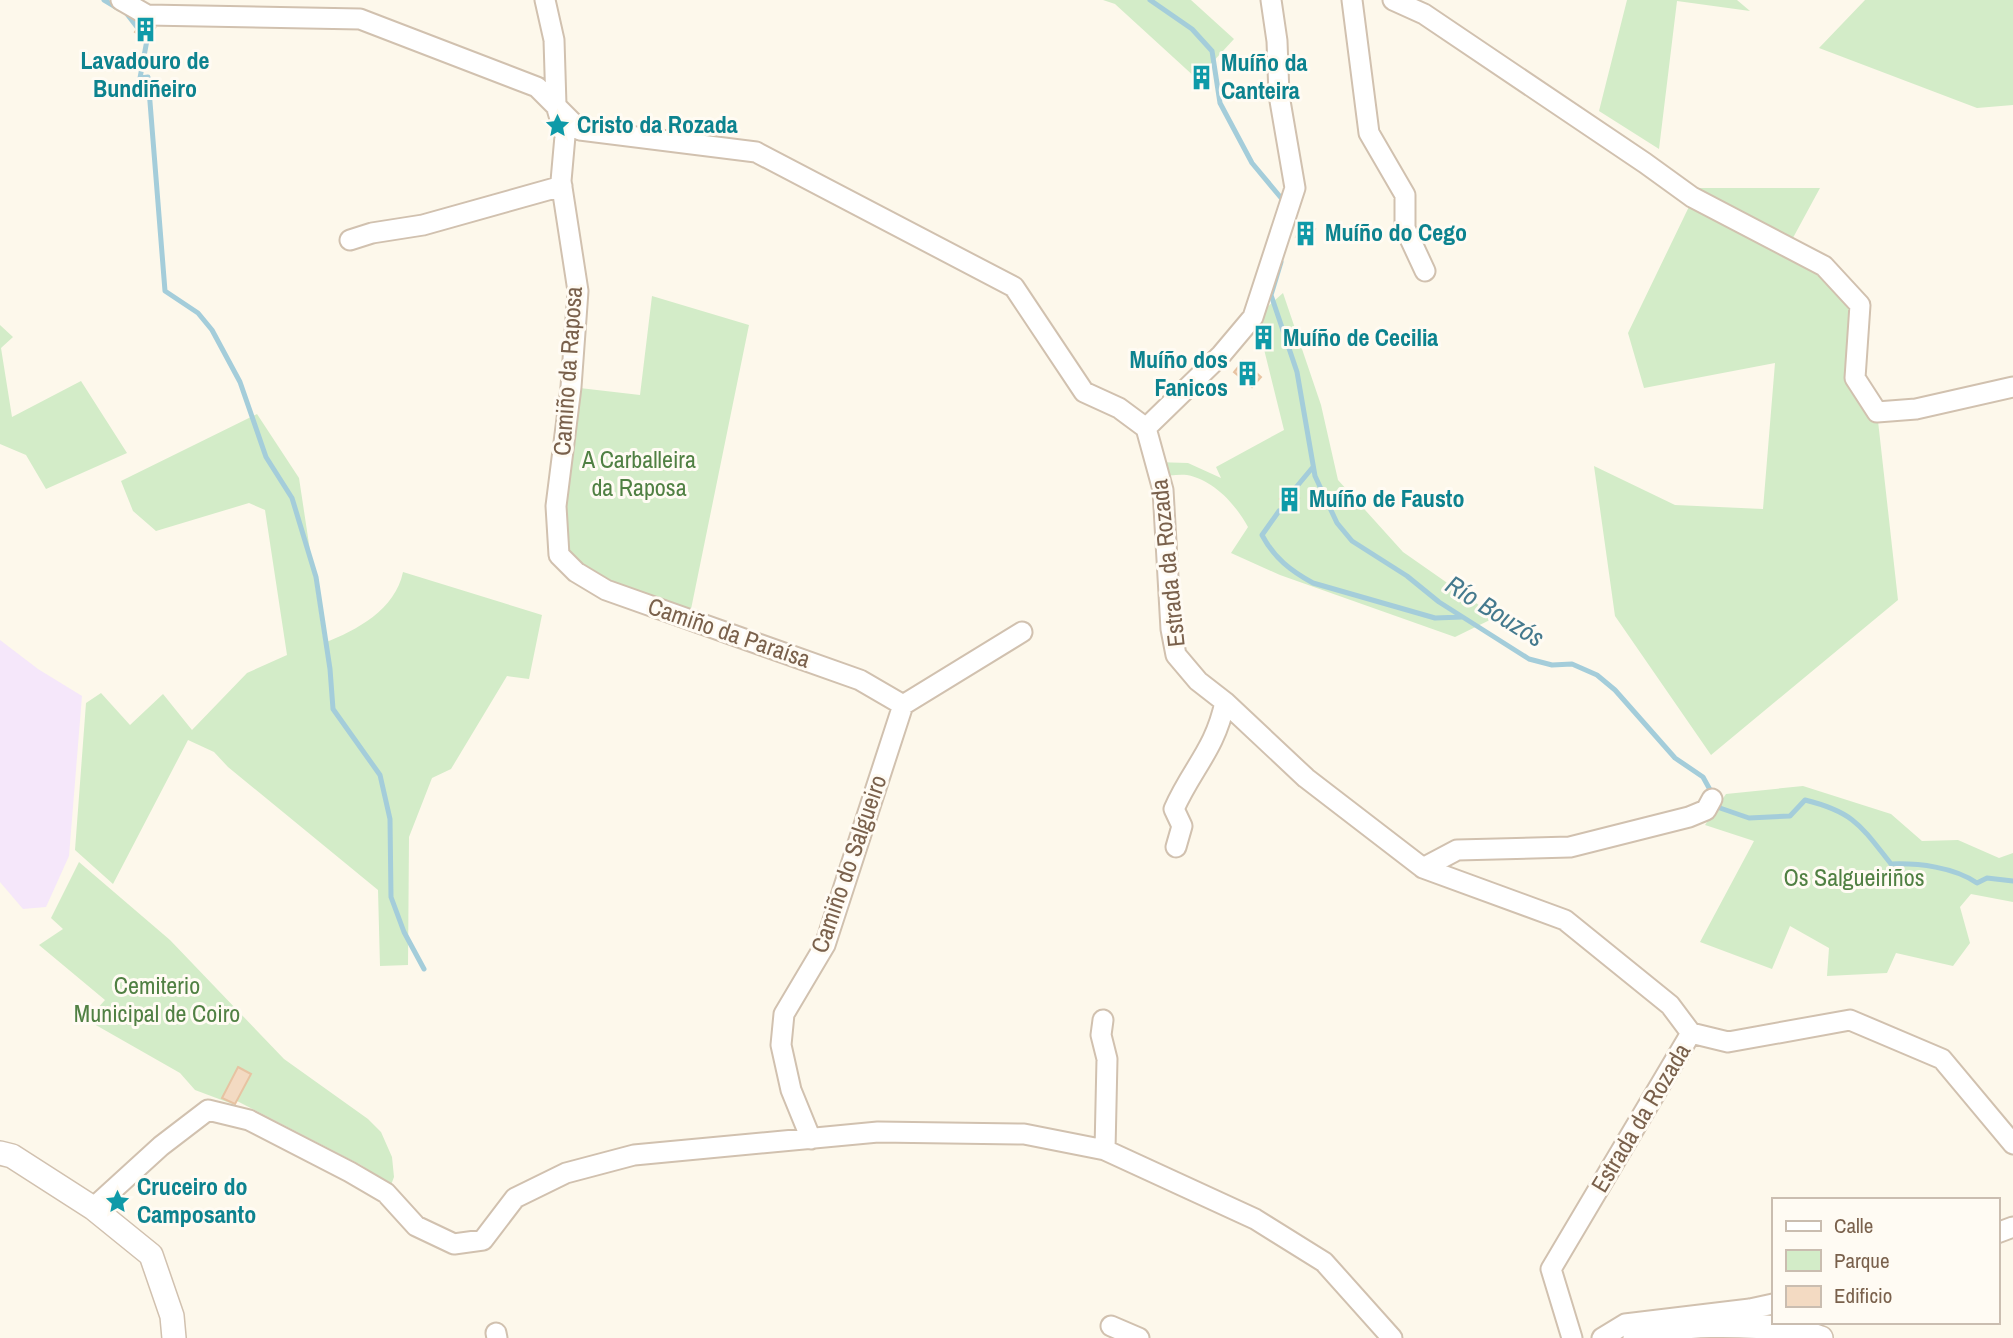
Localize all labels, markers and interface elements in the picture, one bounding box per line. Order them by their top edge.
building icon: Lavadouro de Bundiñeiro [131,16,159,44]
place label: Lavadouro de Bundiñeiro [80,44,210,104]
place label: Muíño da Canteira [1221,46,1307,106]
building icon: Muíño da Canteira [1187,63,1215,91]
place label: Cristo da Rozada [577,108,738,140]
place icon: Cristo da Rozada [543,111,571,139]
place label: Muíño do Cego [1325,216,1467,248]
building icon: Muíño do Cego [1291,219,1319,247]
street label: Camiño da Raposa [545,285,589,457]
place label: Muíño de Cecilia [1283,321,1438,353]
building icon: Muíño de Cecilia [1249,324,1277,352]
place label: Muíño dos Fanicos [1130,343,1228,403]
building icon: Muíño dos Fanicos [1234,360,1262,388]
park label: A Carballeira da Raposa [581,443,696,503]
street label: Estrada da Rozada [1142,478,1192,649]
place label: Muíño de Fausto [1309,482,1464,514]
building icon: Muíño de Fausto [1275,485,1303,513]
water label: Río Bouzós [1439,567,1551,655]
street label: Camiño da Paraísa [644,589,815,675]
street label: Camiño do Salgueiro [803,771,893,957]
park label: Os Salgueiriños [1783,861,1925,893]
park label: Cemiterio Municipal de Coiro [74,969,240,1029]
street label: Estrada da Rozada [1583,1037,1697,1198]
place label: Cruceiro do Camposanto [137,1170,256,1230]
place icon: Cruceiro do Camposanto [103,1187,131,1215]
legend [1772,1198,1999,1324]
text: Calle [1834,1211,1873,1240]
text: Parque [1834,1246,1890,1275]
text: Edificio [1834,1281,1892,1310]

